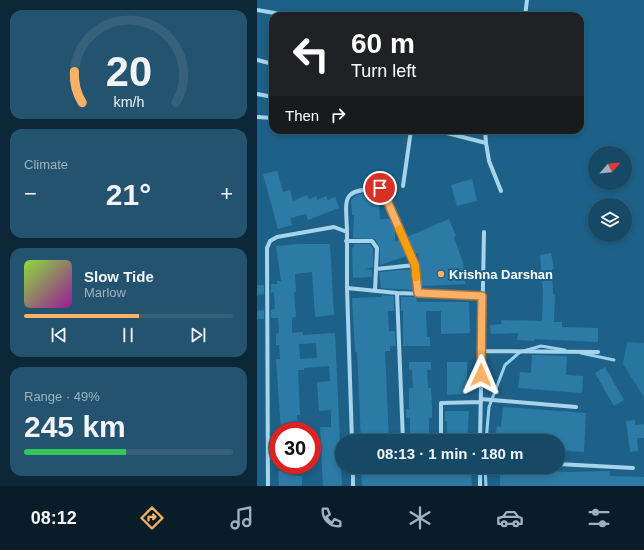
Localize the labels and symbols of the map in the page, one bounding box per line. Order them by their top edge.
north arrow [588,146,632,190]
pin [363,171,397,205]
place label: Krishna Darshan [449,267,553,282]
marker: Krishna Darshan [436,269,446,279]
position arrow [460,354,502,396]
speed limit sign: 30 [269,422,321,474]

